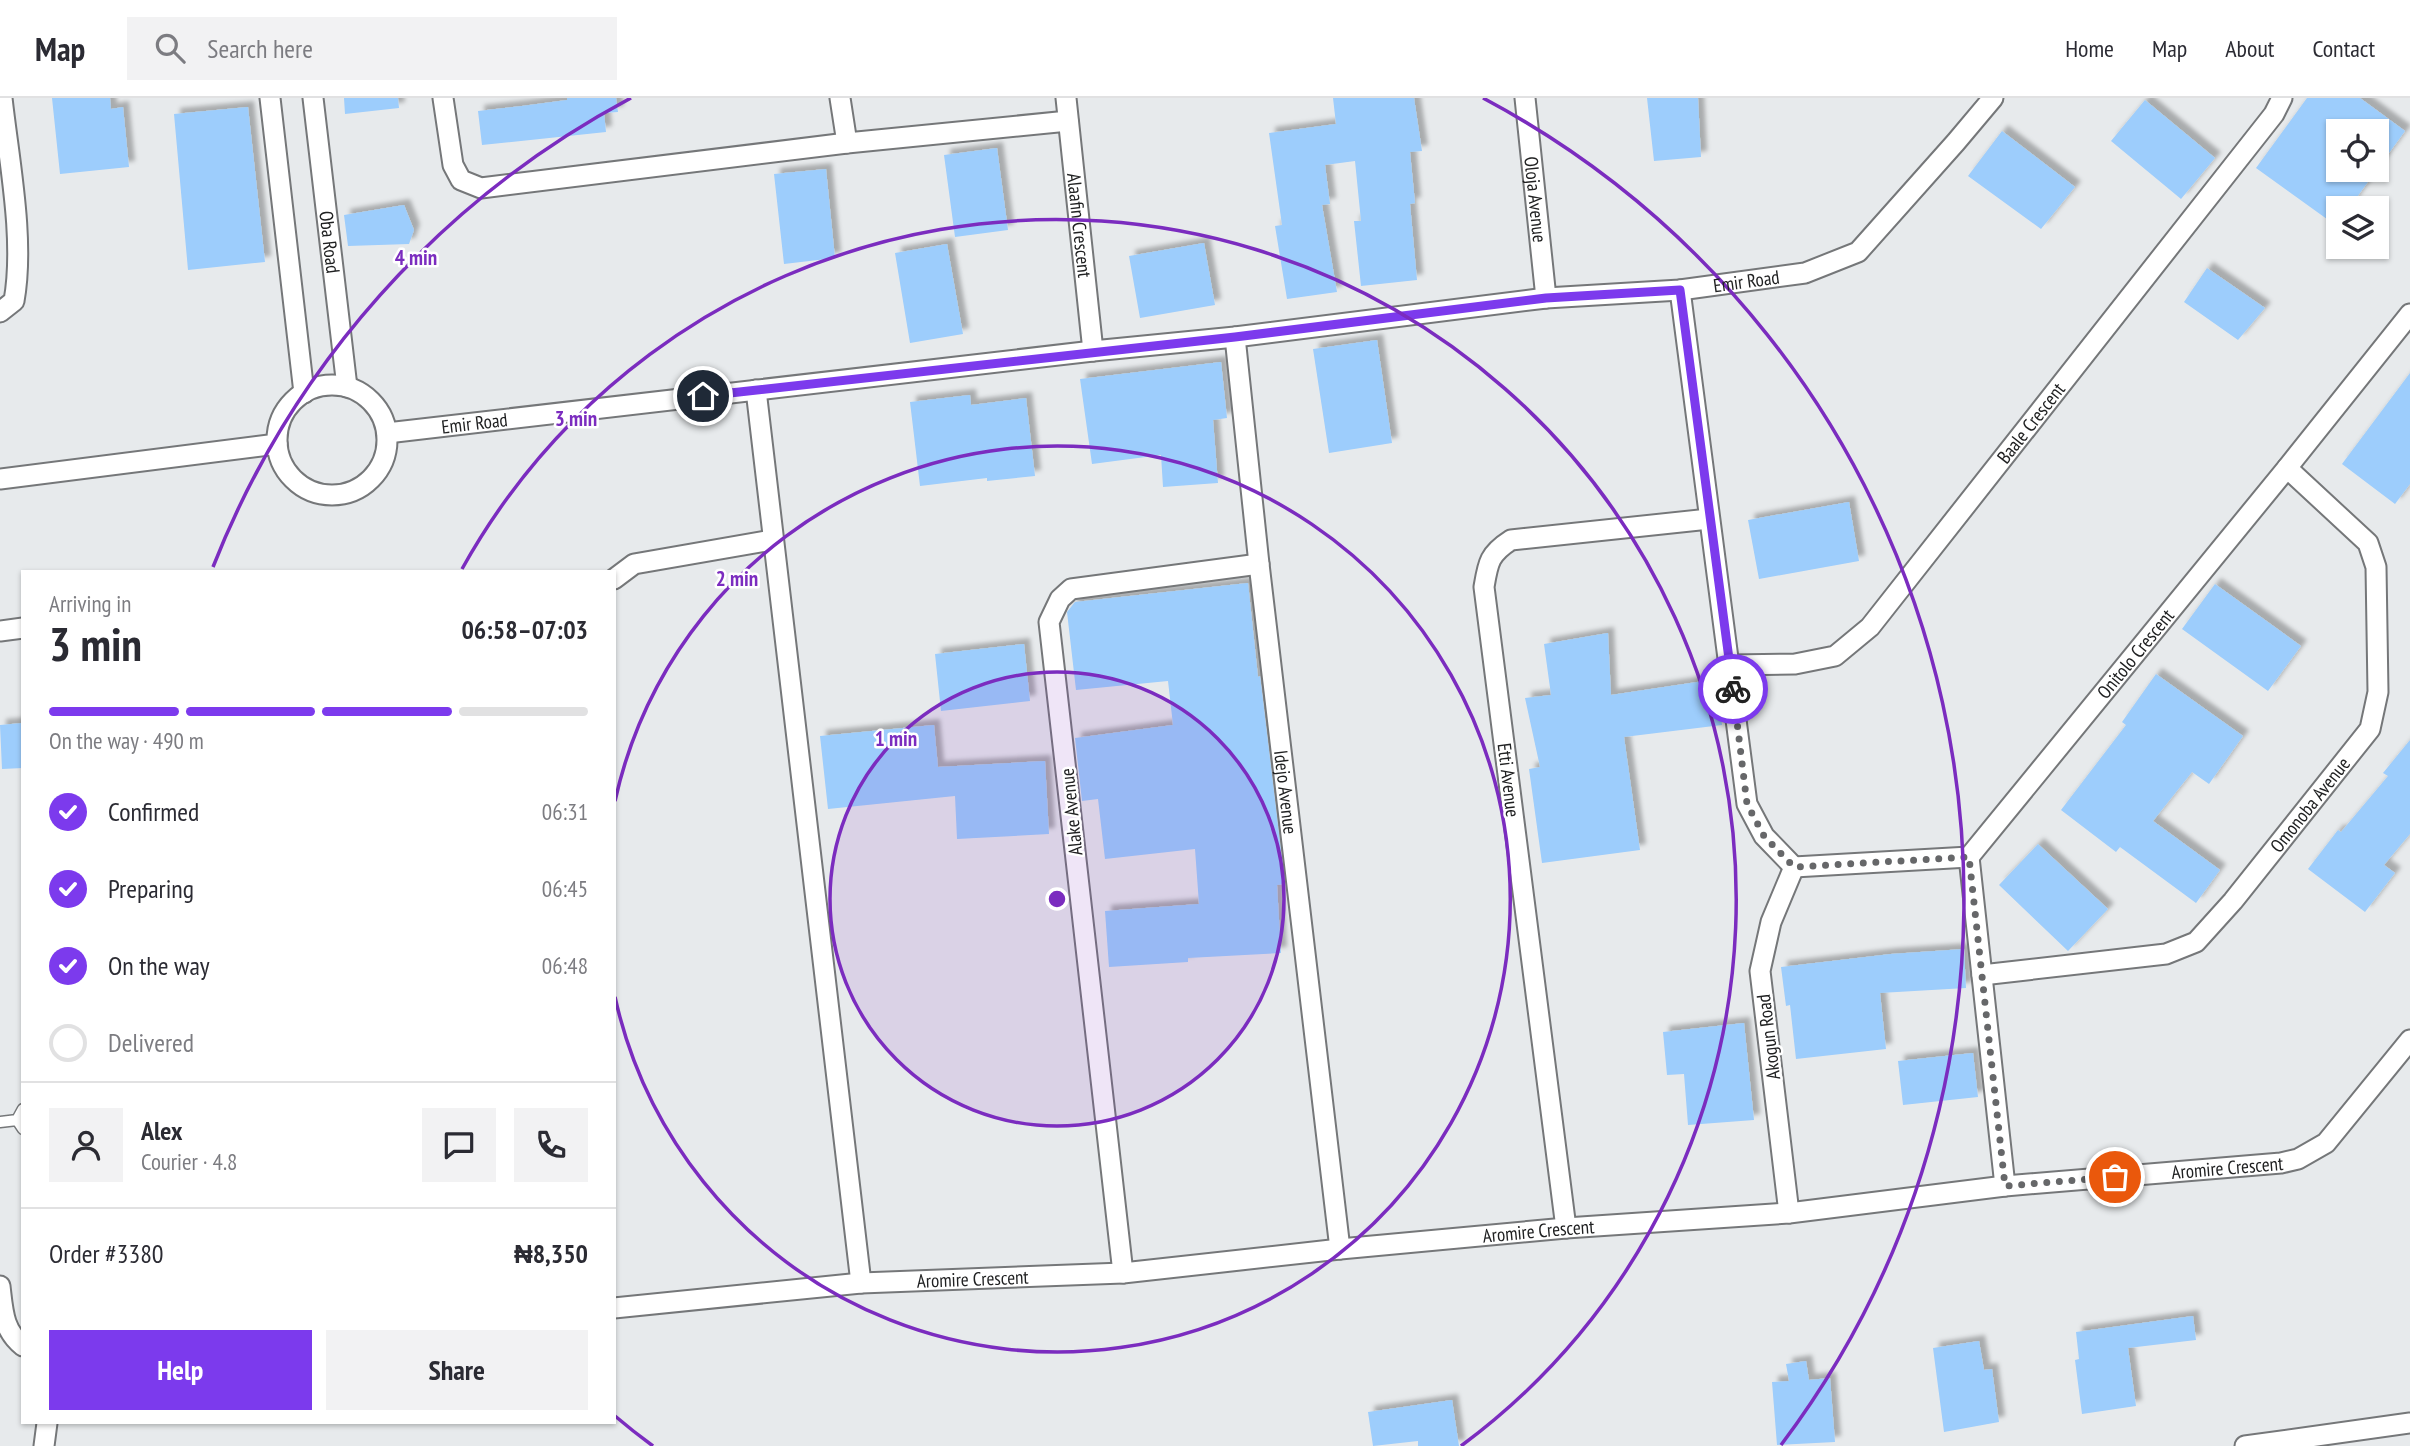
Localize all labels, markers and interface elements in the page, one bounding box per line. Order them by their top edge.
search box [127,17,617,80]
text: Map [35,27,85,70]
icon: search [151,29,189,67]
text: Search here [207,32,313,65]
text: Home [2065,33,2114,64]
text: Map [2152,33,2187,64]
text: About [2225,33,2274,64]
text: Contact [2312,33,2375,64]
map controls [2326,119,2389,259]
button: locate [2326,119,2389,182]
street label: Oloja Avenue [1519,155,1552,244]
street label: Alaafin Crescent [1062,172,1097,280]
button: layers [2326,196,2389,259]
street label: Oba Road [314,209,346,275]
text: 4 min [395,244,437,271]
street label: Emir Road [1712,265,1781,297]
pin [673,366,733,426]
icon: home [684,377,722,415]
street label: Baale Crescent [1991,377,2070,468]
text: 3 min [555,405,597,432]
street label: Emir Road [440,407,509,439]
text: 2 min [716,565,758,592]
text: Arriving in [49,589,131,618]
street label: Onitolo Crescent [2092,603,2179,703]
text: 06:58–07:03 [461,613,588,646]
text: 3 min [49,614,142,674]
courier [1698,654,1768,724]
icon: bike [1714,670,1752,708]
text: 1 min [875,725,917,752]
text: On the way · 490 m [49,726,204,755]
street label: Etti Avenue [1493,742,1525,818]
street label: Idejo Avenue [1269,749,1303,836]
street label: Omonoba Avenue [2265,752,2355,857]
street label: Alake Avenue [1054,767,1088,857]
icon: check [49,793,87,831]
text: Confirmed [108,795,199,828]
text: 06:31 [542,797,588,826]
icon: check [49,870,87,908]
text: Preparing [108,872,194,905]
text: 06:45 [542,874,588,903]
centre of rings [1045,887,1069,911]
icon: check [49,947,87,985]
text: On the way [108,949,210,982]
text: 06:48 [542,951,588,980]
street label: Akogun Road [1751,993,1785,1081]
text: Delivered [108,1026,194,1059]
button: person [49,1108,123,1182]
button: chat [422,1108,496,1182]
button: phone [514,1108,588,1182]
text: Alex [141,1114,182,1147]
text: Courier · 4.8 [141,1147,237,1176]
pin [2085,1147,2145,1207]
street label: Aromire Crescent [2171,1151,2285,1184]
icon: bag [2096,1158,2134,1196]
street label: Aromire Crescent [1482,1214,1596,1248]
text: Order #3380 [49,1237,164,1270]
text: ₦8,350 [514,1237,588,1270]
street label: Aromire Crescent [916,1265,1030,1293]
button: Help [49,1330,312,1410]
button: Share [326,1330,588,1410]

